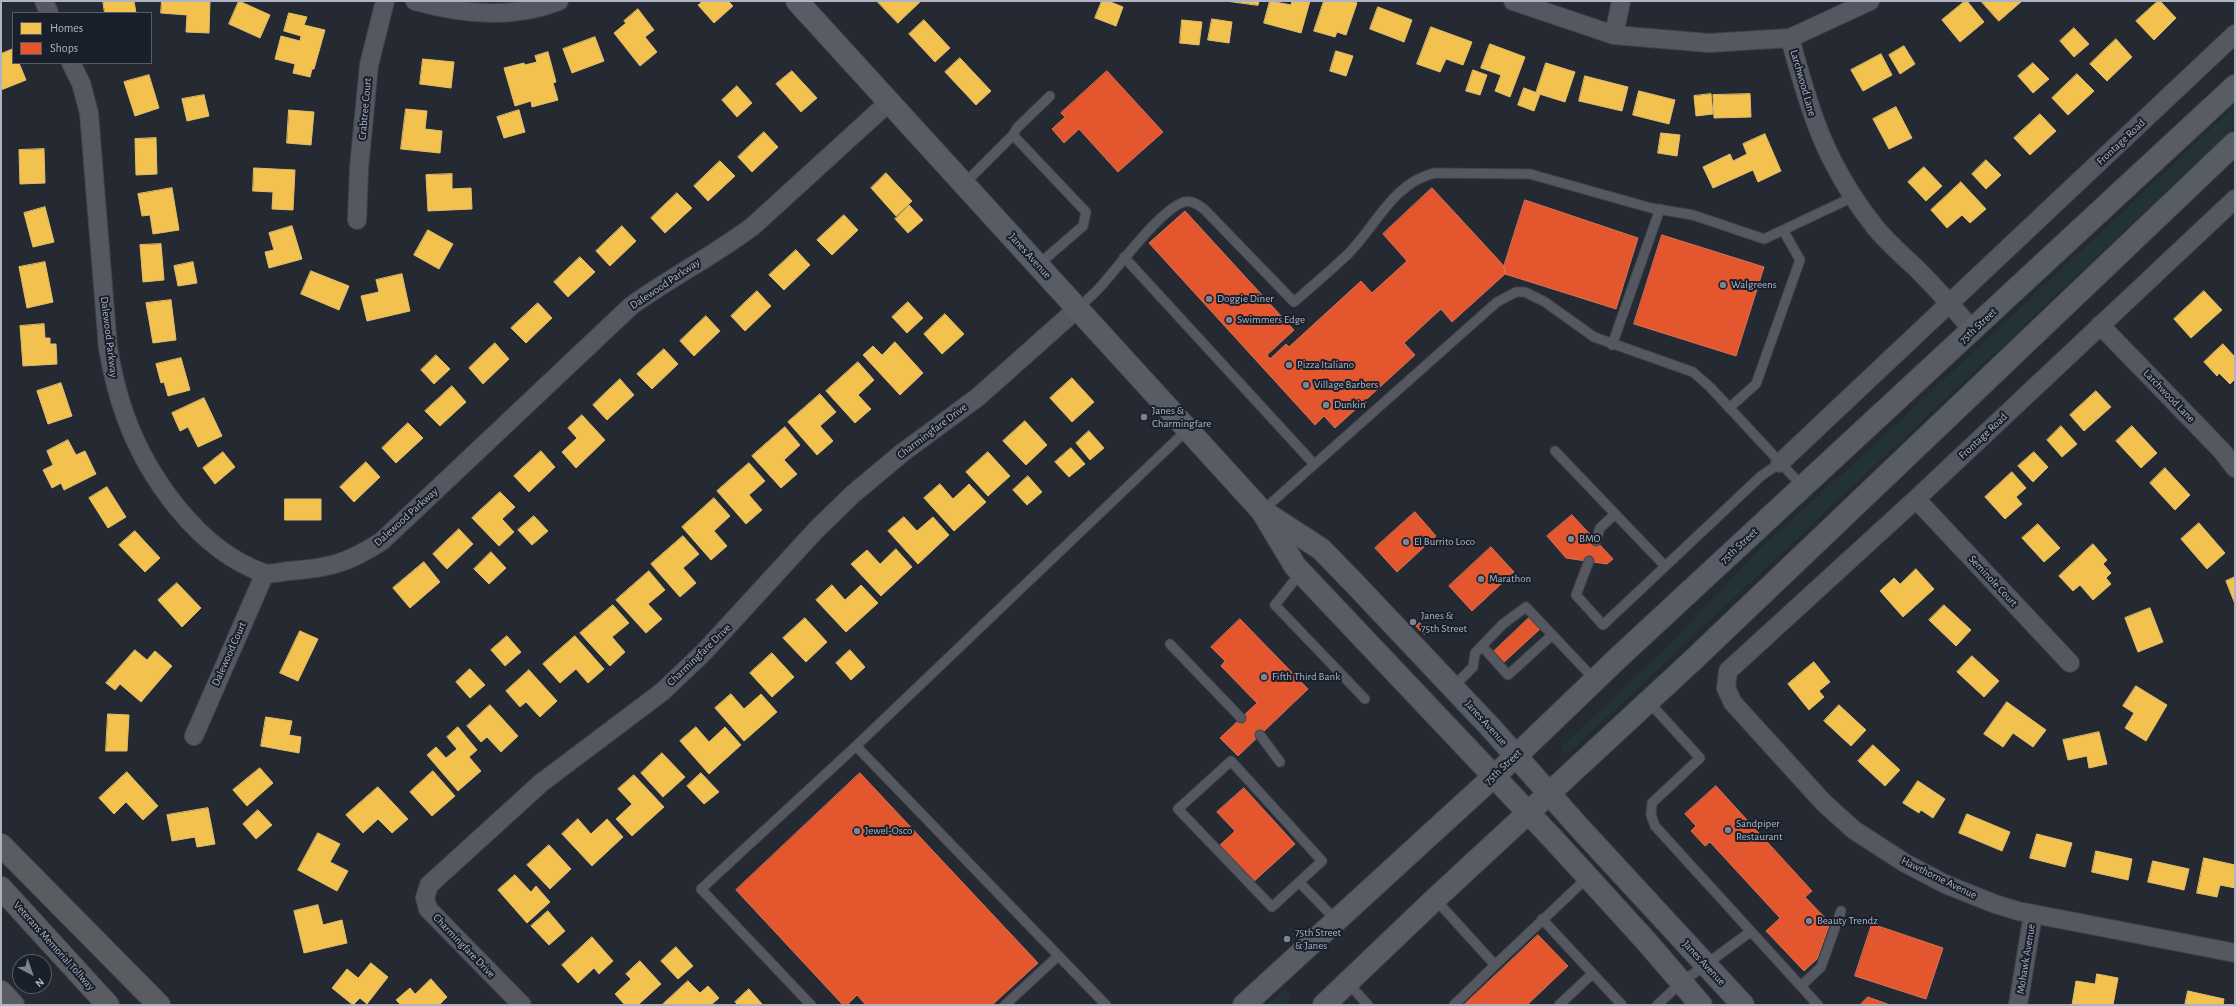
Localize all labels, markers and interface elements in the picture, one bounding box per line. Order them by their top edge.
legend [12,12,152,64]
text: Homes [50,22,83,34]
text: Shops [50,42,78,54]
street label: Larchwood Lane [1787,48,1819,118]
street label: Crabtree Court [356,77,374,141]
street label: Frontage Road [2094,116,2148,168]
street label: Janes Avenue [1006,230,1054,282]
street label: Dalewood Parkway [628,256,702,312]
place label: Walgreens [1731,278,1777,292]
marker: Walgreens [1718,280,1728,290]
place label: Doggie Diner [1217,292,1274,306]
marker: Doggie Diner [1204,294,1214,304]
street label: Dalewood Parkway [97,296,121,378]
street label: 75th Street [1957,305,1999,347]
place label: Swimmers Edge [1237,313,1305,327]
marker: Swimmers Edge [1224,315,1234,325]
place label: Pizza Italiano [1297,358,1354,372]
marker: Pizza Italiano [1284,360,1294,370]
street label: Larchwood Lane [2140,367,2198,425]
place label: Village Barbers [1314,378,1378,392]
marker: Village Barbers [1301,380,1311,390]
place label: Dunkin' [1334,398,1367,412]
street label: Charmingfare Drive [895,400,969,462]
marker: Dunkin' [1321,400,1331,410]
place label: Janes & Charmingfare [1152,404,1211,430]
street label: Frontage Road [1956,410,2010,462]
marker: Janes & Charmingfare [1139,412,1149,422]
street label: Dalewood Parkway [371,485,441,549]
street label: 75th Street [1718,525,1760,567]
place label: BMO [1579,532,1601,546]
marker: BMO [1566,534,1576,544]
place label: El Burrito Loco [1414,535,1475,549]
marker: El Burrito Loco [1401,537,1411,547]
street label: Seminole Court [1966,552,2020,610]
place label: Marathon [1489,572,1531,586]
marker: Marathon [1476,574,1486,584]
place label: Janes & 75th Street [1421,609,1467,635]
marker: Janes & 75th Street [1408,617,1418,627]
street label: Dalewood Court [209,620,249,688]
street label: Charmingfare Drive [664,621,734,689]
place label: Fifth Third Bank [1272,670,1340,684]
marker: Fifth Third Bank [1259,672,1269,682]
street label: Janes Avenue [1462,697,1510,749]
street label: 75th Street [1482,746,1524,788]
place label: Sandpiper Restaurant [1736,817,1783,843]
place label: Jewel-Osco [865,824,912,838]
marker: Sandpiper Restaurant [1723,825,1733,835]
marker: Jewel-Osco [852,826,862,836]
street label: Hawthorne Avenue [1899,854,1979,902]
street label: Veterans Memorial Tollway [11,899,97,993]
street label: Charmingfare Drive [430,911,498,981]
place label: Beauty Trendz [1817,914,1878,928]
marker: Beauty Trendz [1804,916,1814,926]
street label: Mohawk Avenue [2014,923,2038,995]
place label: 75th Street & Janes [1295,926,1341,952]
marker: 75th Street & Janes [1282,934,1292,944]
street label: Janes Avenue [1680,938,1728,988]
north arrow [12,954,52,994]
text: N [33,976,46,989]

